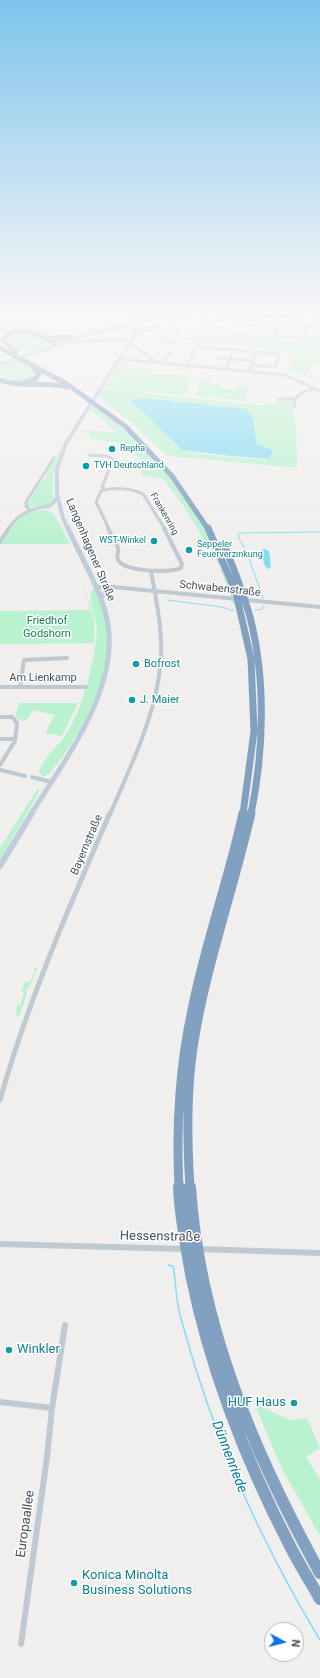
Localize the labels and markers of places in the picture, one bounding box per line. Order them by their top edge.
marker: Repha [107,444,117,454]
place label: Repha [120,444,145,454]
marker: TVH Deutschland [81,461,91,471]
place label: TVH Deutschland [94,461,164,471]
place label: WST-Winkel [99,536,146,546]
marker: WST-Winkel [149,536,159,546]
place label: Seppeler Feuerverzinkung [197,540,263,561]
marker: Seppeler Feuerverzinkung [184,545,194,555]
place label: Bofrost [144,657,180,671]
marker: Bofrost [131,659,141,669]
place label: J. Maier [140,693,180,707]
marker: J. Maier [127,695,137,705]
place label: Winkler [17,1342,60,1358]
marker: Winkler [4,1345,14,1355]
place label: HUF Haus [228,1395,286,1411]
marker: HUF Haus [289,1398,299,1408]
place label: Konica Minolta Business Solutions [82,1568,192,1599]
marker: Konica Minolta Business Solutions [69,1578,79,1588]

